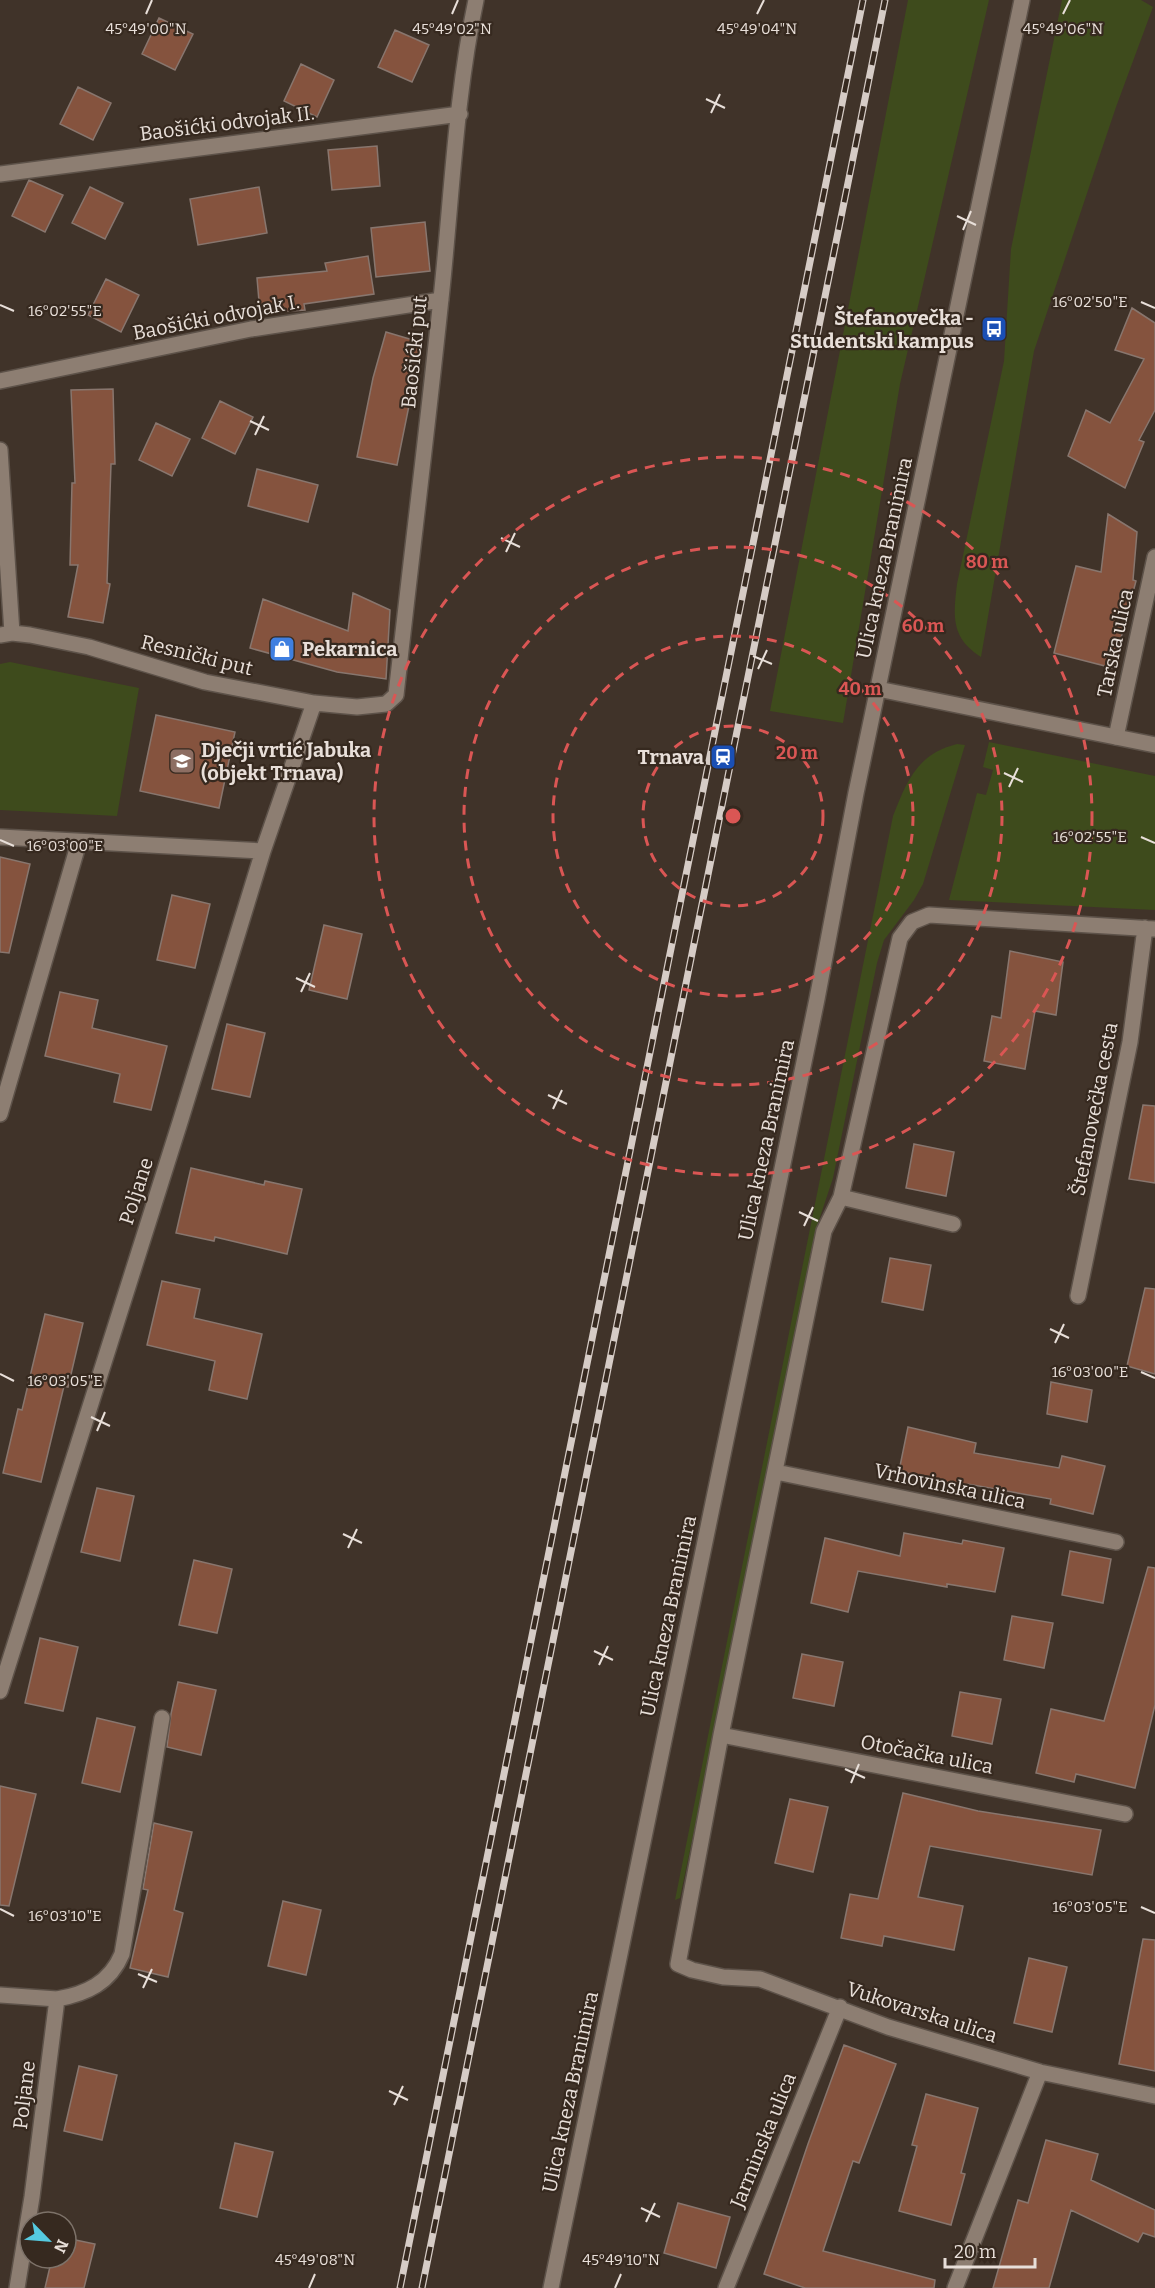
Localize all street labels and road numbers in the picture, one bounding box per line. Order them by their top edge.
street label: Baošićki odvojak II. [138,100,316,147]
street label: Baošićki odvojak I. [131,289,301,346]
street label: Baošićki put [396,295,432,409]
street label: Ulica kneza Branimira [851,455,917,661]
street label: Tarska ulica [1092,587,1138,699]
street label: Resnički put [139,630,255,680]
street label: Štefanovečka cesta [1065,1020,1123,1198]
street label: Ulica kneza Branimira [733,1037,799,1243]
street label: Poljane [114,1155,159,1228]
street label: Vrhovinska ulica [872,1458,1028,1514]
street label: Ulica kneza Branimira [635,1513,701,1719]
street label: Otočačka ulica [859,1729,995,1779]
street label: Vukovarska ulica [844,1976,1000,2048]
street label: Ulica kneza Branimira [537,1989,603,2195]
street label: Poljane [8,2059,41,2131]
street label: Jarminska ulica [725,2069,801,2212]

